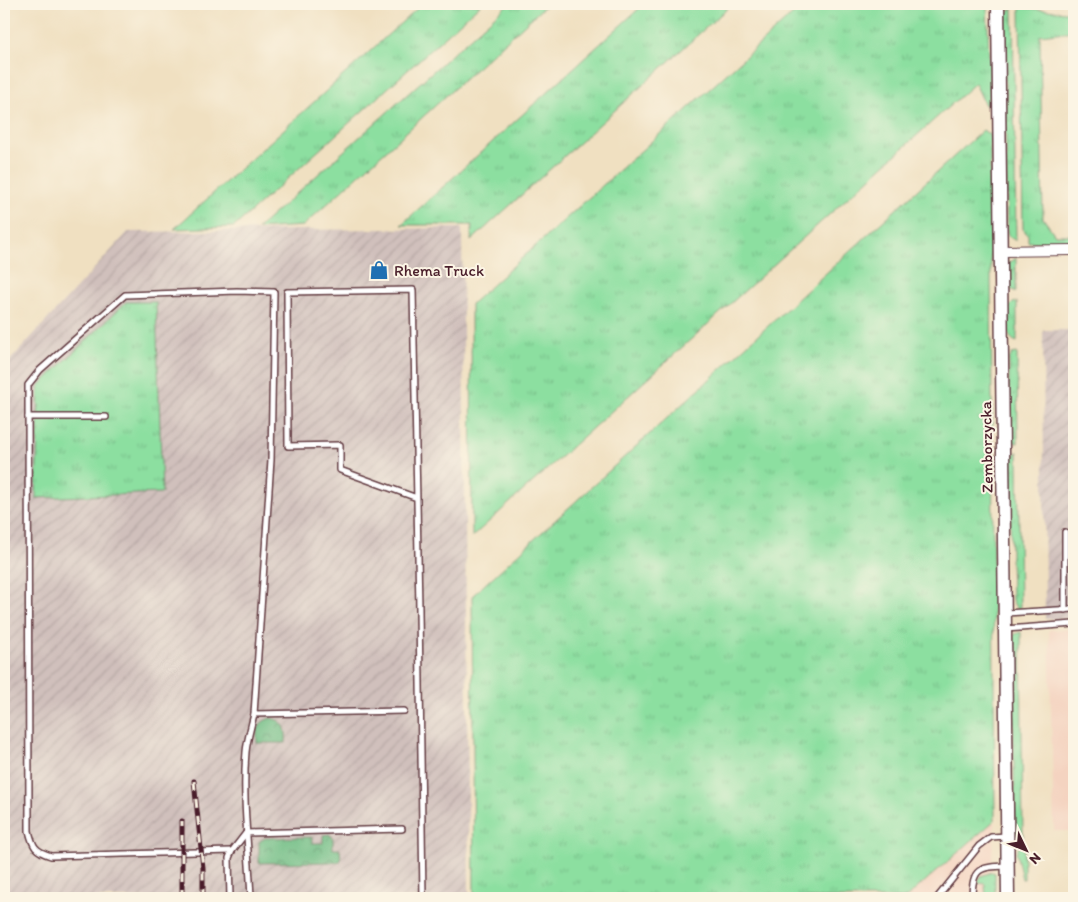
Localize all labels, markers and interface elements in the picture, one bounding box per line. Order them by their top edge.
shop icon: Rhema Truck [368,259,390,281]
place label: Rhema Truck [394,261,484,280]
street label: Zemborzycka [976,400,997,493]
north arrow [1000,824,1050,874]
text: N [1026,849,1045,868]

